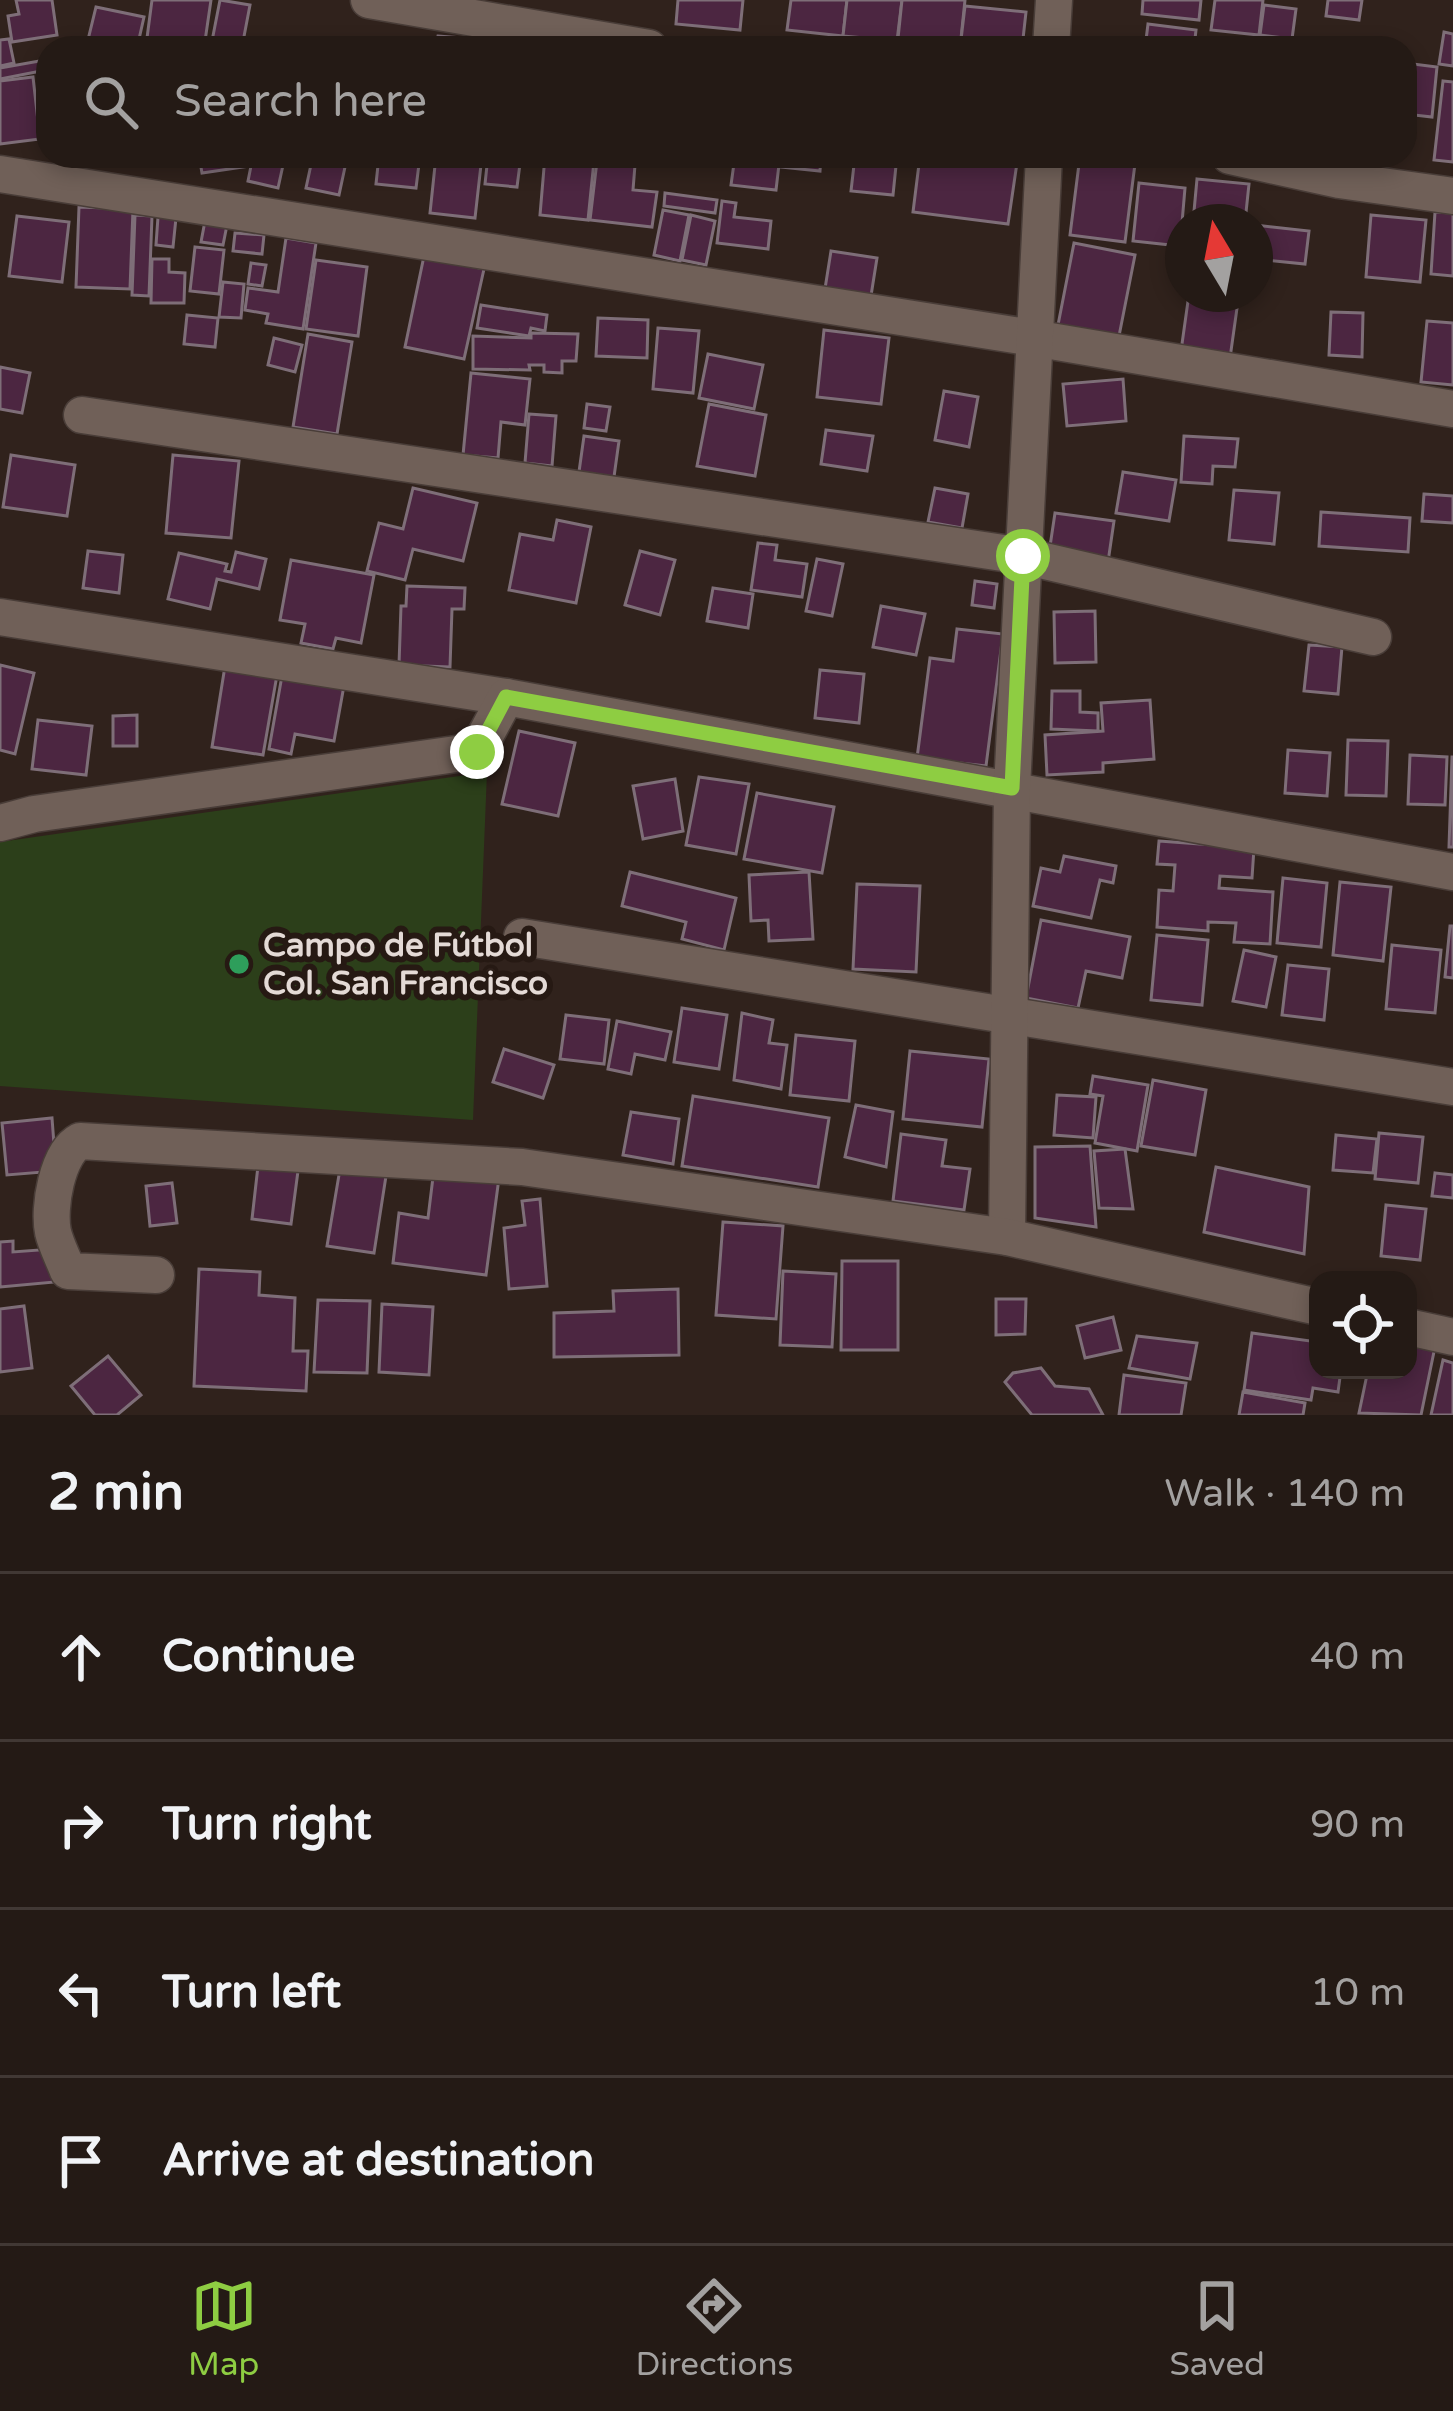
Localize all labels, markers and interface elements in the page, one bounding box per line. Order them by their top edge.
search box [36,36,1417,168]
icon: search [78,69,144,135]
text: Search here [174,75,427,129]
north arrow [1165,204,1273,312]
route start [996,529,1050,583]
route end [450,725,504,779]
place label: Campo de Fútbol Col. San Francisco [263,926,548,1003]
marker: Campo de Fútbol Col. San Francisco [226,951,252,977]
map controls [1309,1271,1417,1379]
button: locate [1309,1271,1417,1379]
text: 2 min [48,1462,184,1524]
text: Walk · 140 m [1164,1470,1405,1517]
icon: ahead [48,1624,114,1690]
text: Continue [162,1630,355,1684]
text: 40 m [1310,1633,1405,1680]
icon: right [48,1792,114,1858]
text: Turn right [162,1798,371,1852]
text: 90 m [1310,1801,1405,1848]
icon: left [48,1960,114,2026]
text: Turn left [162,1966,341,2020]
text: 10 m [1310,1969,1405,2016]
icon: arrive [48,2128,114,2194]
text: Arrive at destination [162,2134,594,2188]
tab: Map [188,2273,259,2384]
tab: Directions [635,2273,793,2384]
tab: Saved [1170,2273,1265,2384]

